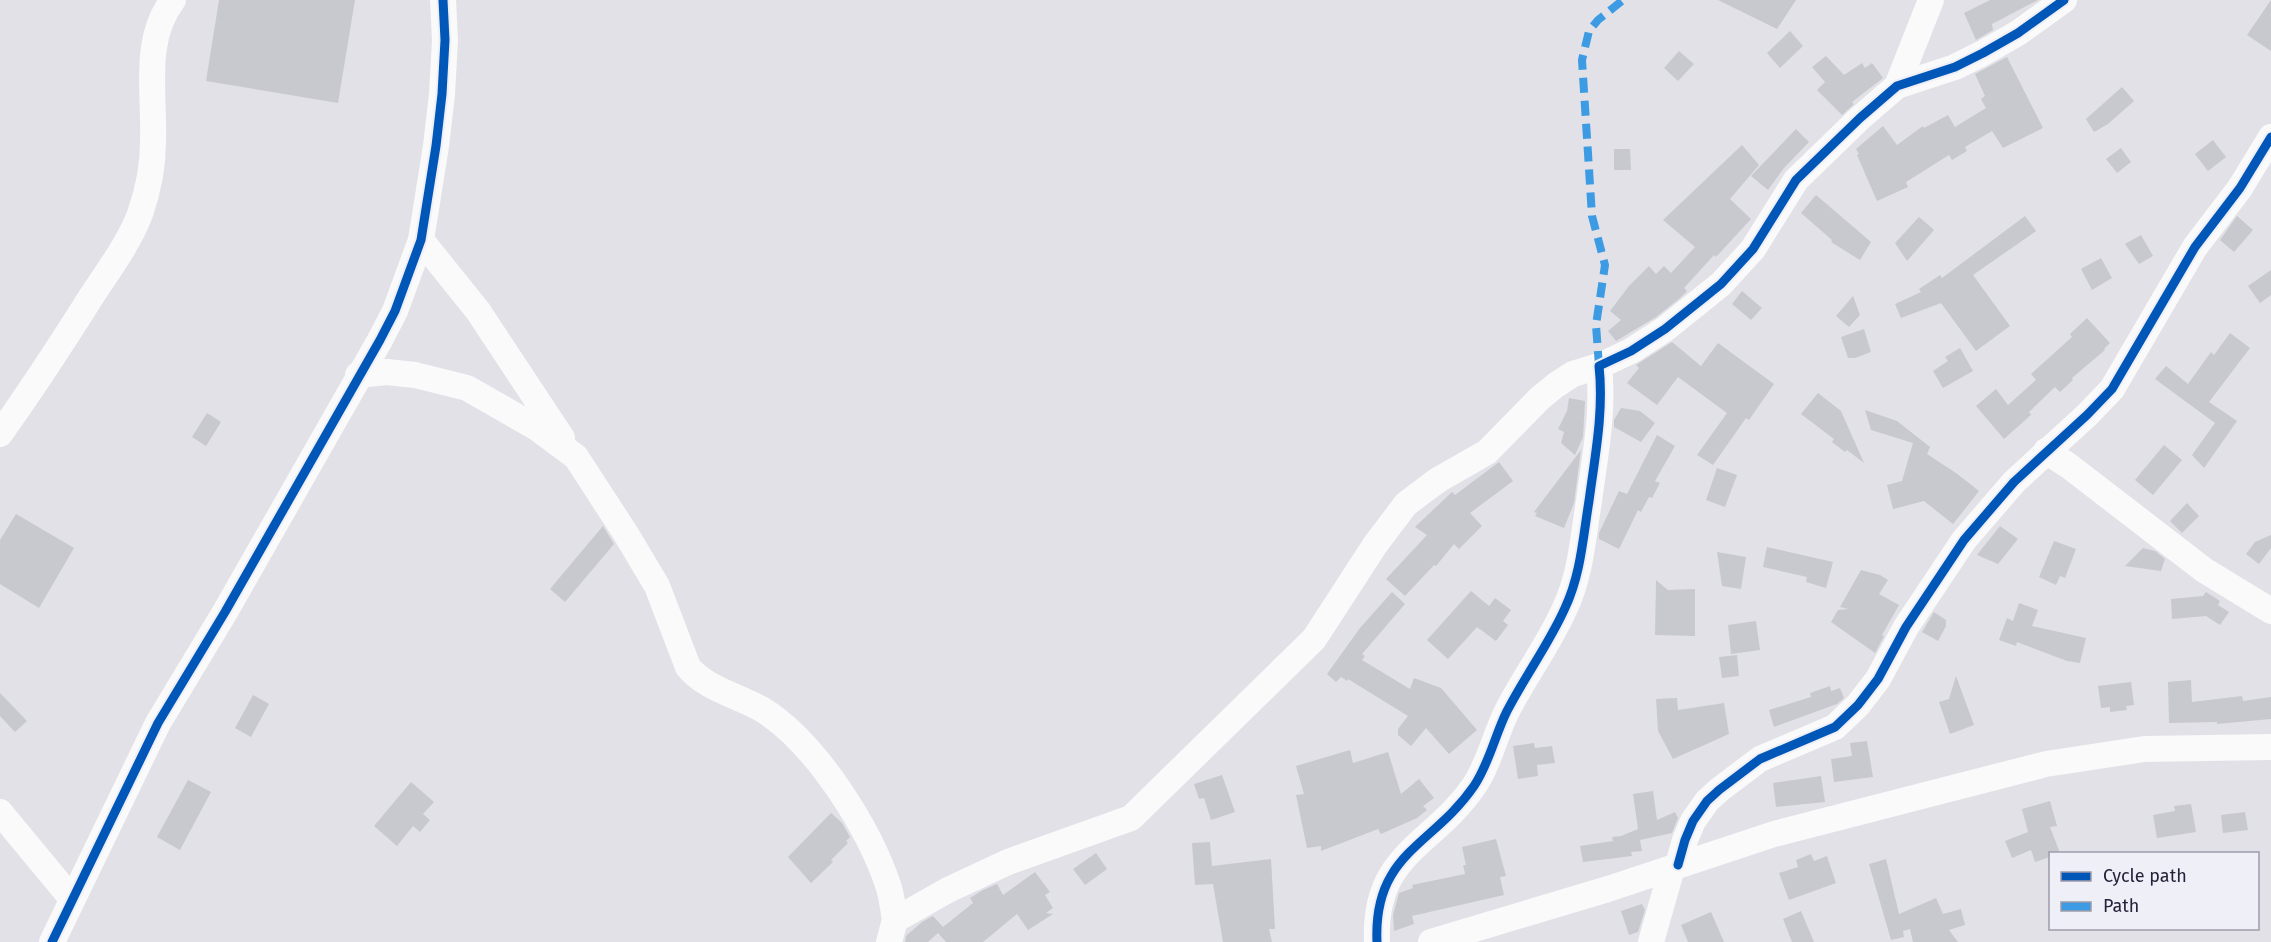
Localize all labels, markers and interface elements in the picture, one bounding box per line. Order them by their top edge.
legend [2049,852,2259,930]
text: Cycle path [2103,865,2187,887]
text: Path [2103,895,2139,917]

